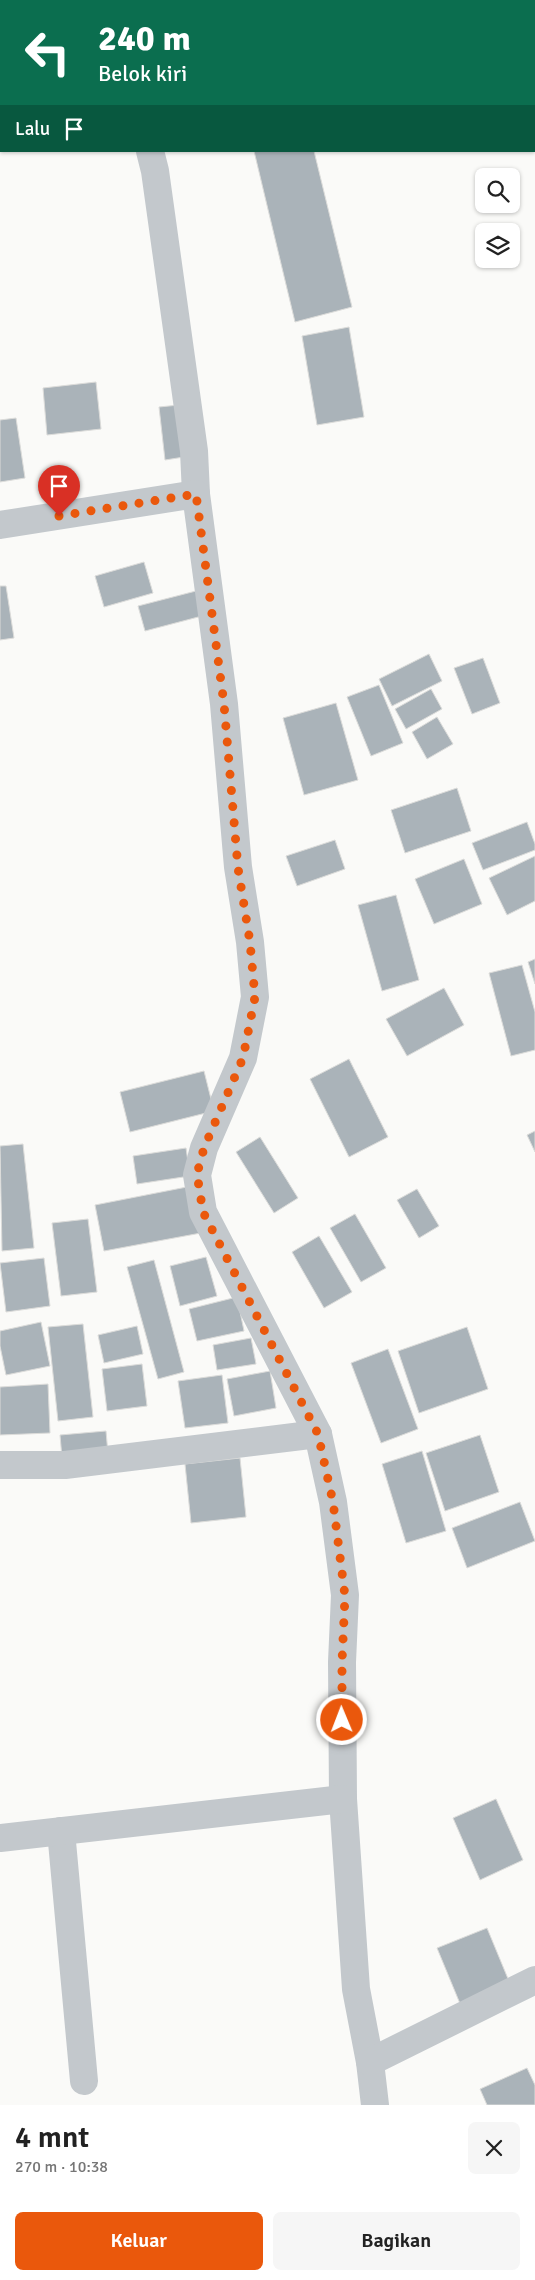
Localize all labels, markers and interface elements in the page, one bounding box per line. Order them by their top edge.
text: 240 m [98,17,191,60]
icon: left [15,20,80,85]
text: Belok kiri [98,60,187,87]
icon: arrive [60,115,88,143]
text: Lalu [15,117,50,141]
map controls [475,168,520,268]
button: search [475,168,520,213]
button: layers [475,223,520,268]
pin [38,465,80,516]
icon: arrive [45,472,73,500]
position arrow [315,1693,367,1745]
text: 4 mnt [15,2119,89,2156]
button: close [468,2122,520,2174]
text: 270 m · 10:38 [15,2157,108,2177]
button: Keluar [15,2212,263,2270]
button: Bagikan [273,2212,520,2270]

